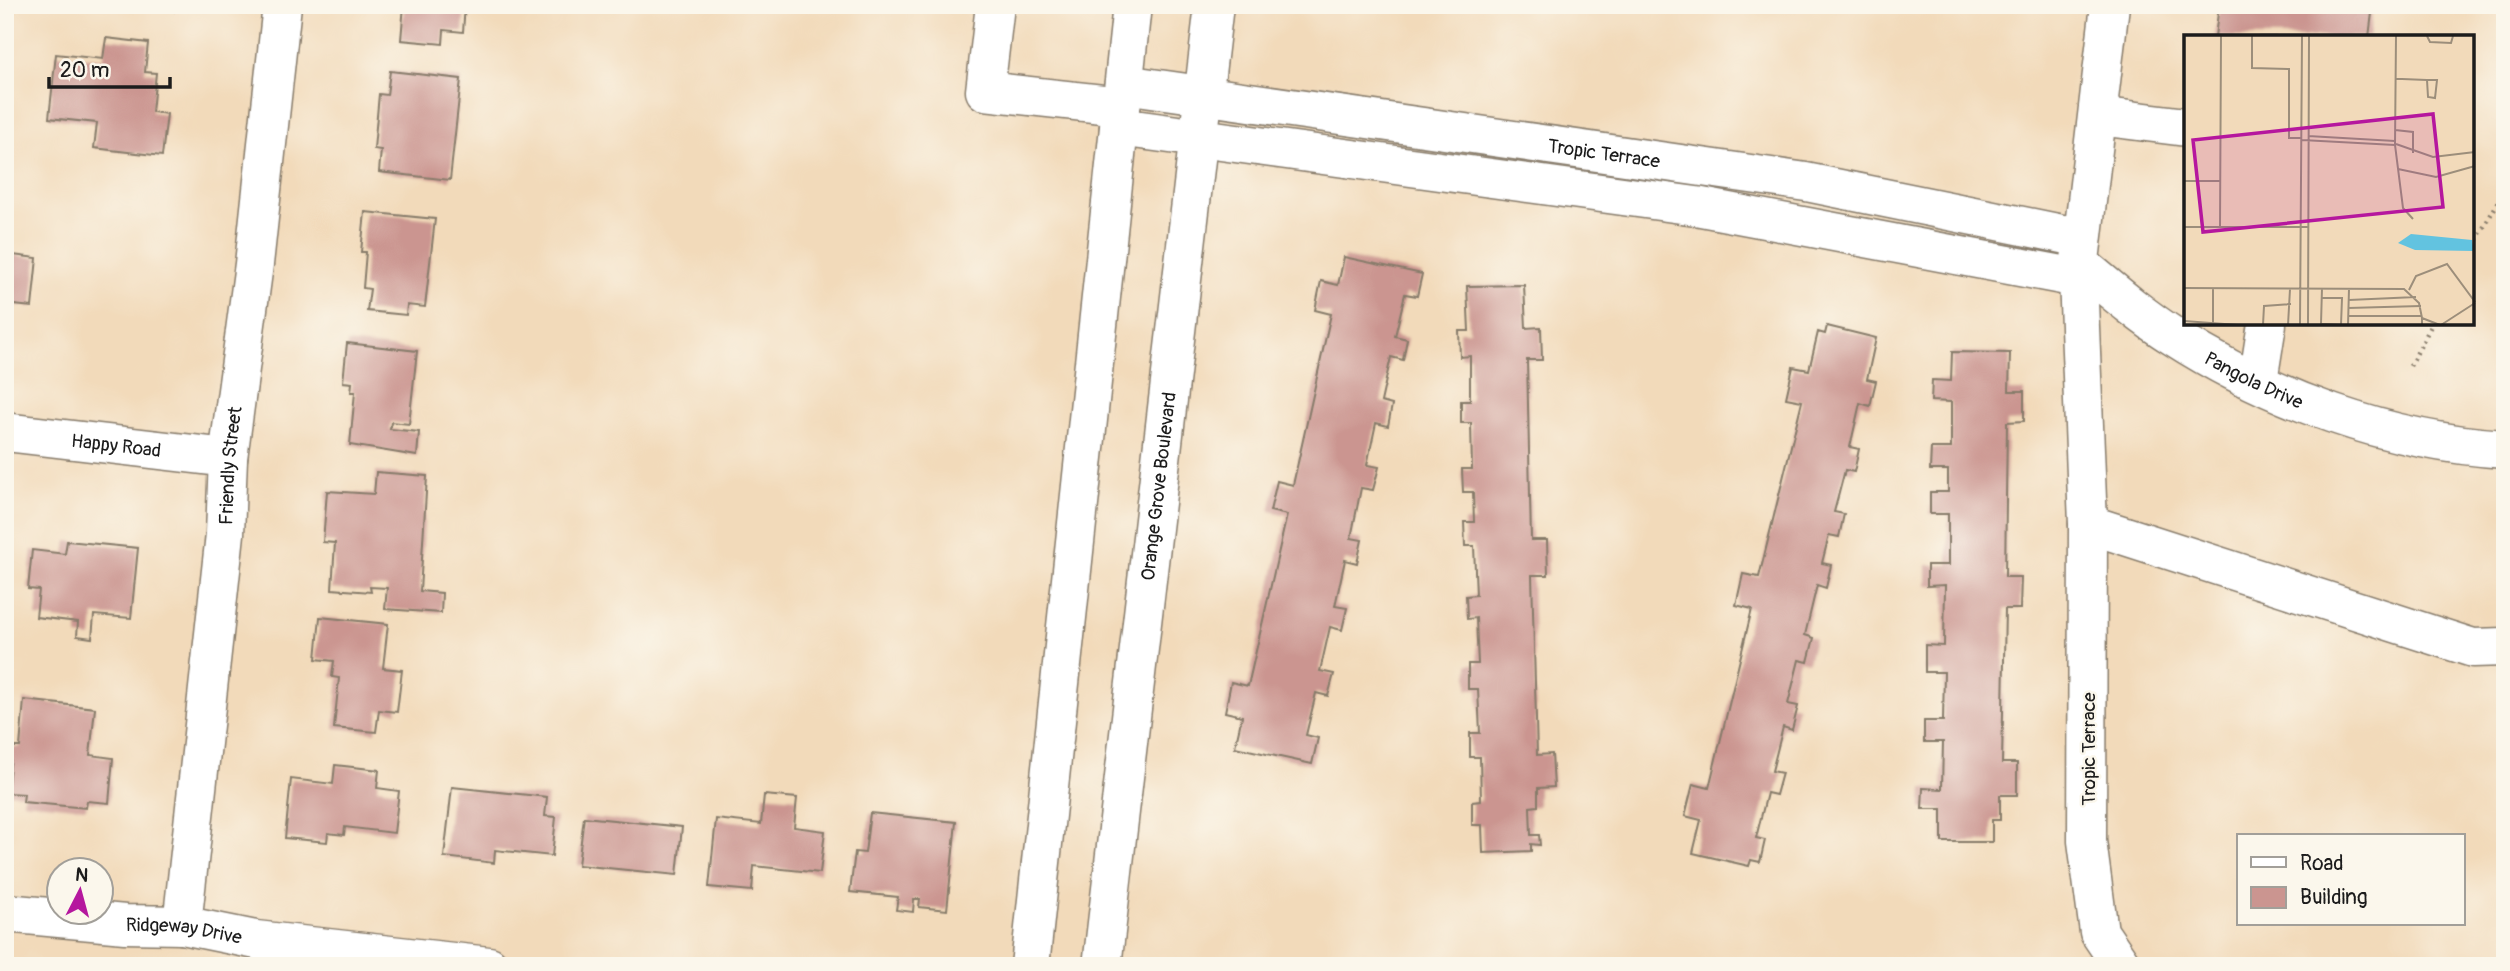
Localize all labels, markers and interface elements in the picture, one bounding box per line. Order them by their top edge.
inset map [2184,35,2475,326]
scale bar [49,46,170,90]
text: 20 m [60,57,109,84]
street label: Tropic Terrace [1546,134,1662,174]
street label: Pangola Drive [2200,347,2307,415]
street label: Orange Grove Boulevard [1136,391,1182,582]
street label: Friendly Street [214,405,248,525]
street label: Happy Road [70,429,162,463]
street label: Tropic Terrace [2077,692,2101,806]
legend [2237,834,2464,926]
text: Road [2300,850,2344,877]
north arrow [46,856,116,926]
text: N [74,862,89,888]
text: Building [2300,884,2367,911]
street label: Ridgeway Drive [126,913,245,950]

